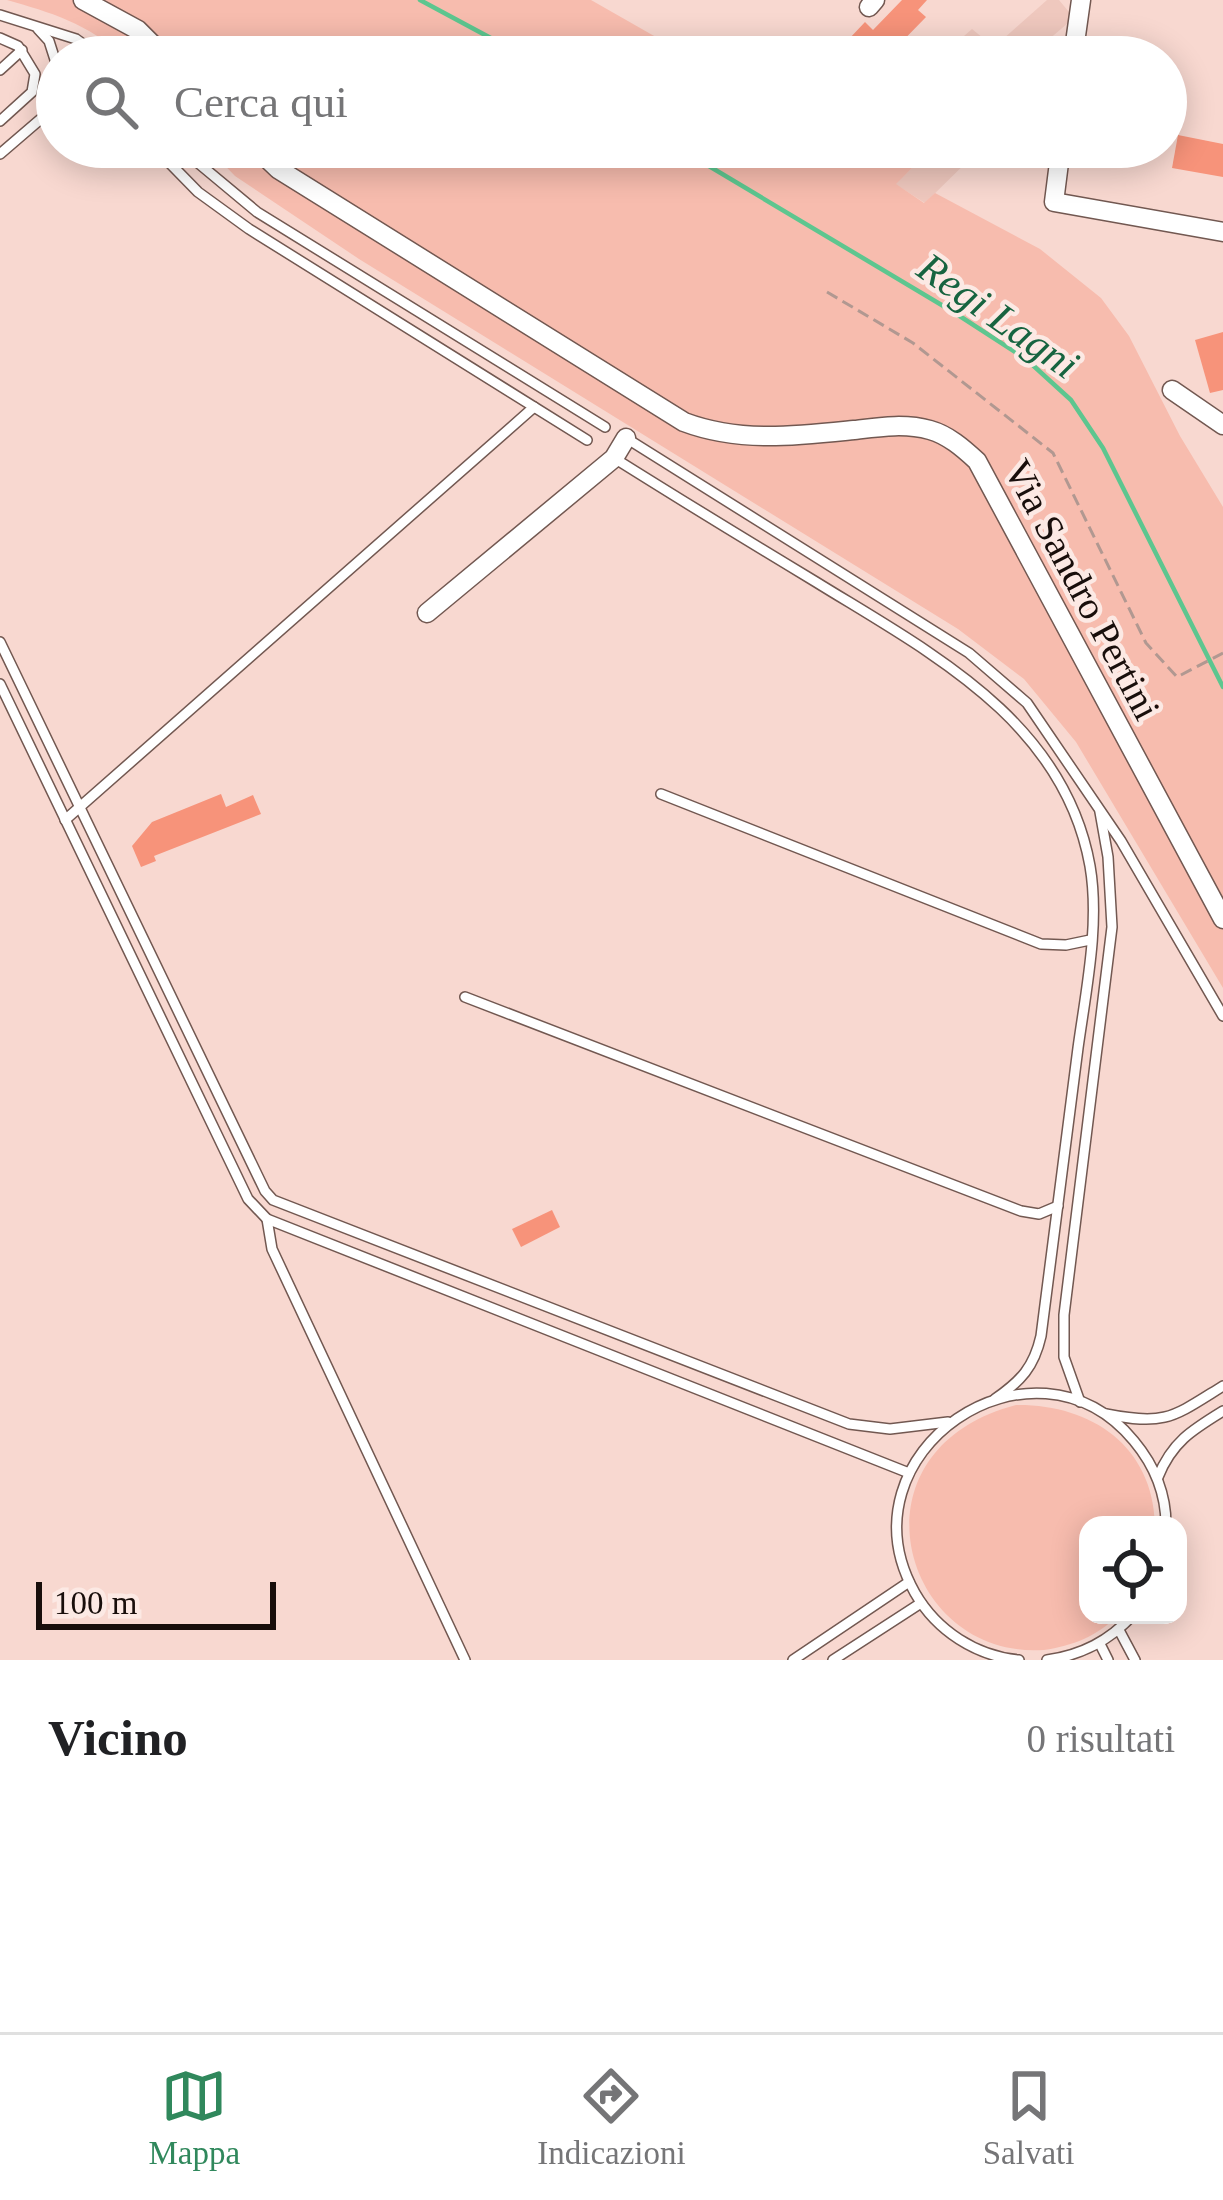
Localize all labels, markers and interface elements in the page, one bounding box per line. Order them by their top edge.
search box [36,36,1187,168]
icon: search [78,69,144,135]
text: Cerca qui [174,77,348,127]
water label: Regi Lagni [908,243,1088,388]
street label: Via Sandro Pertini [996,452,1169,727]
map controls [1079,1516,1187,1624]
button: locate [1079,1516,1187,1624]
scale bar [36,1576,276,1629]
text: 100 m [54,1585,137,1621]
text: Vicino [48,1710,188,1766]
text: 0 risultati [1027,1717,1175,1760]
tab: Mappa [149,2063,240,2172]
tab: Indicazioni [537,2063,686,2172]
tab: Salvati [983,2063,1074,2172]

